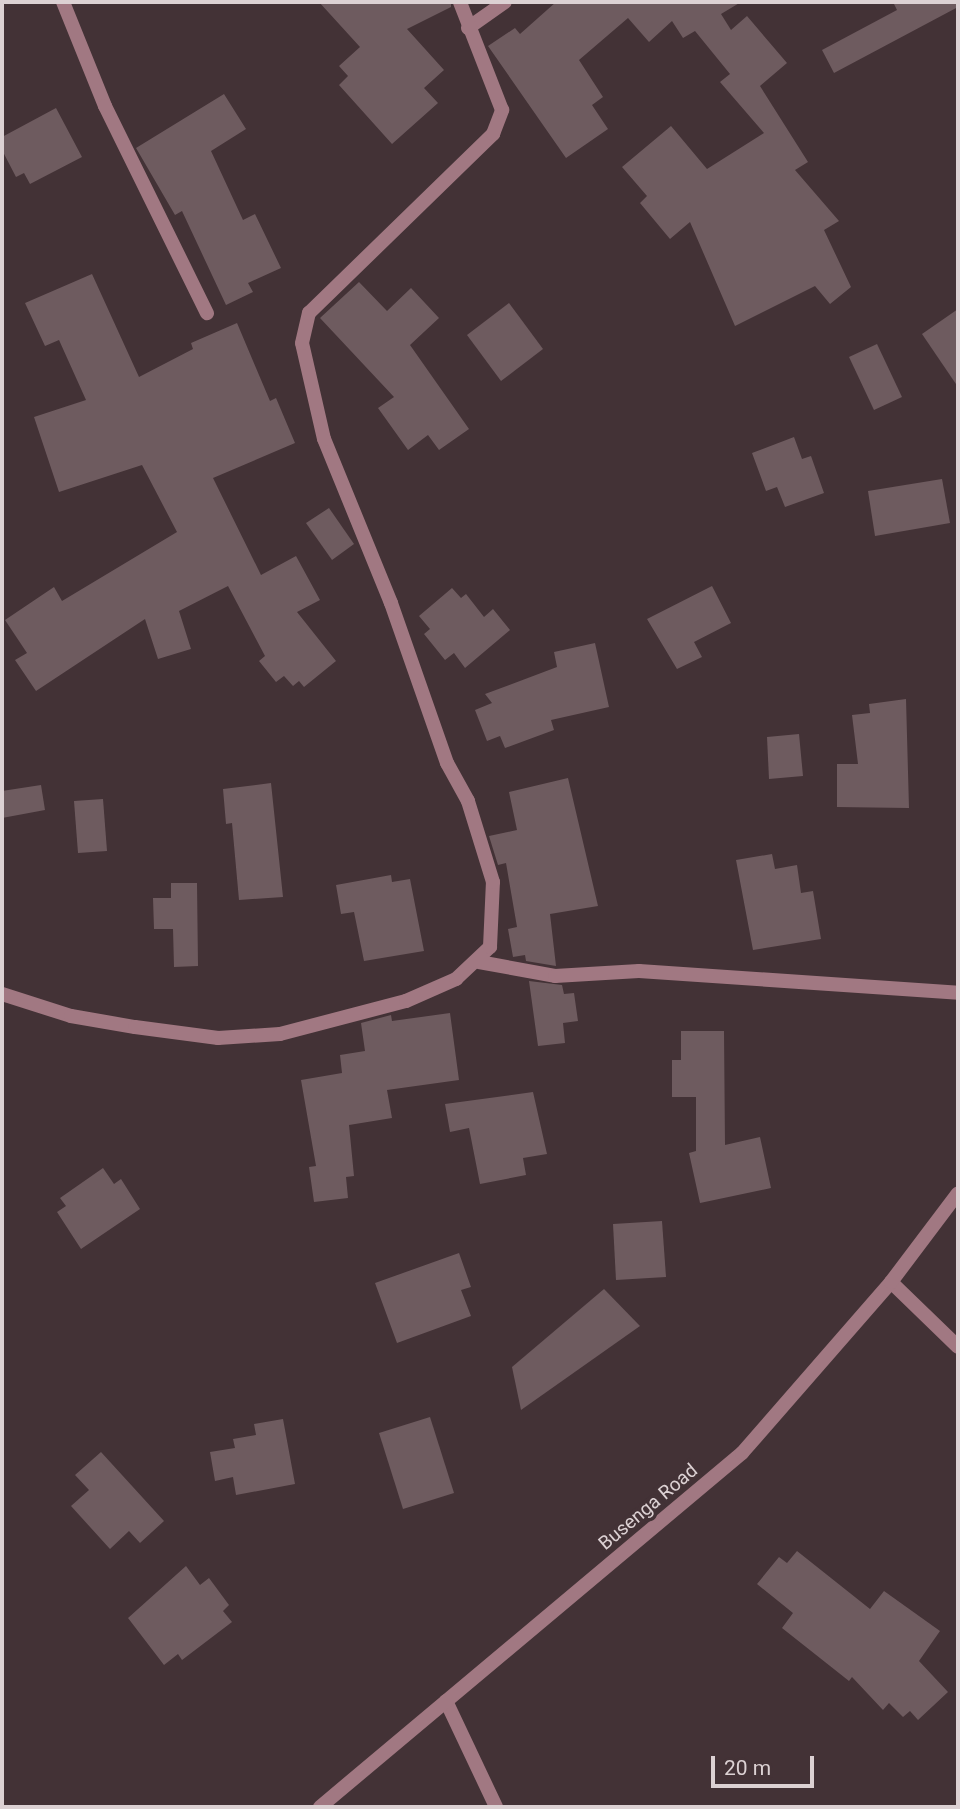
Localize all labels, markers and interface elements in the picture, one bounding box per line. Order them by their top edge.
street label: Busenga Road [594,1459,702,1555]
scale bar [715,1742,818,1786]
text: 20 m [724,1756,771,1780]

